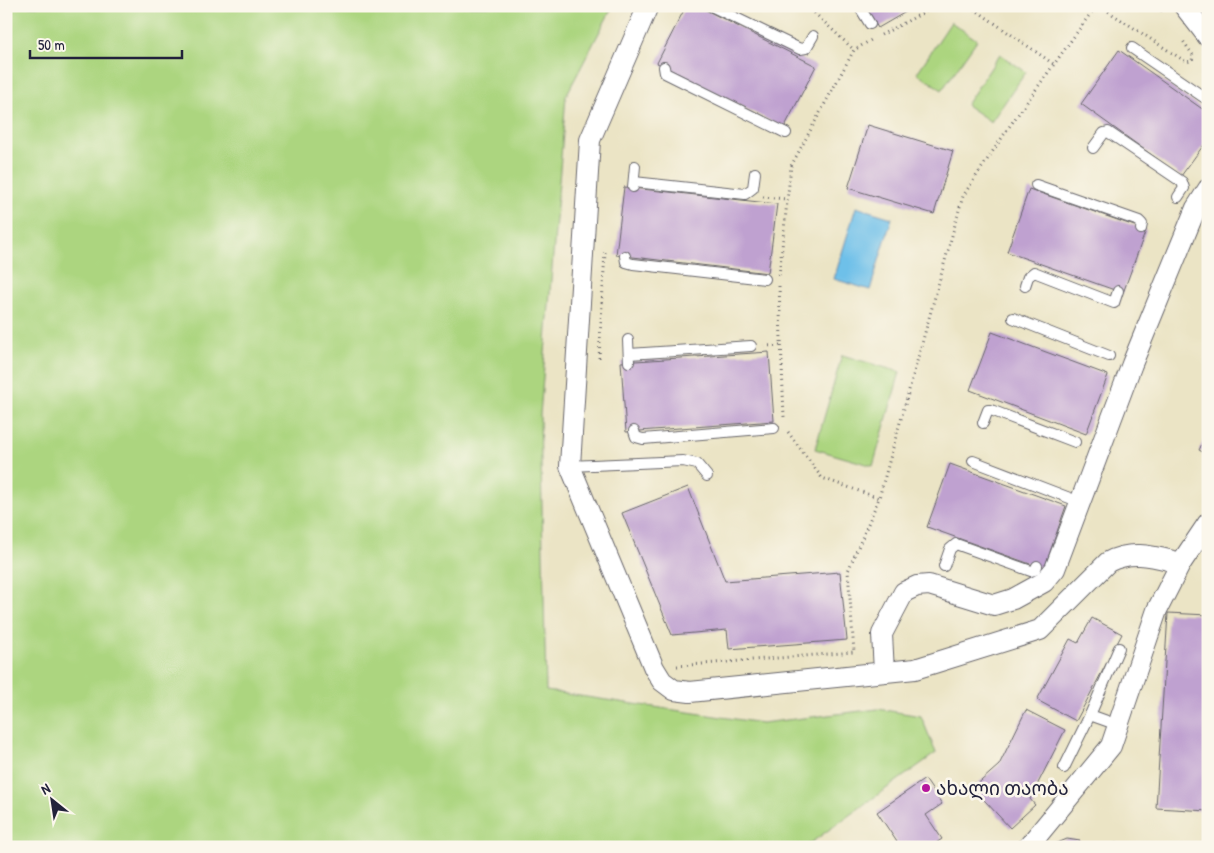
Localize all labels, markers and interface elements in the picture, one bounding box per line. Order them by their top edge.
scale bar [30,28,182,60]
text: 50 m [38,34,65,55]
place label: ახალი თაობა [936,775,1069,801]
north arrow [28,776,78,826]
text: N [37,778,54,798]
marker: ახალი თაობა [920,782,932,794]

